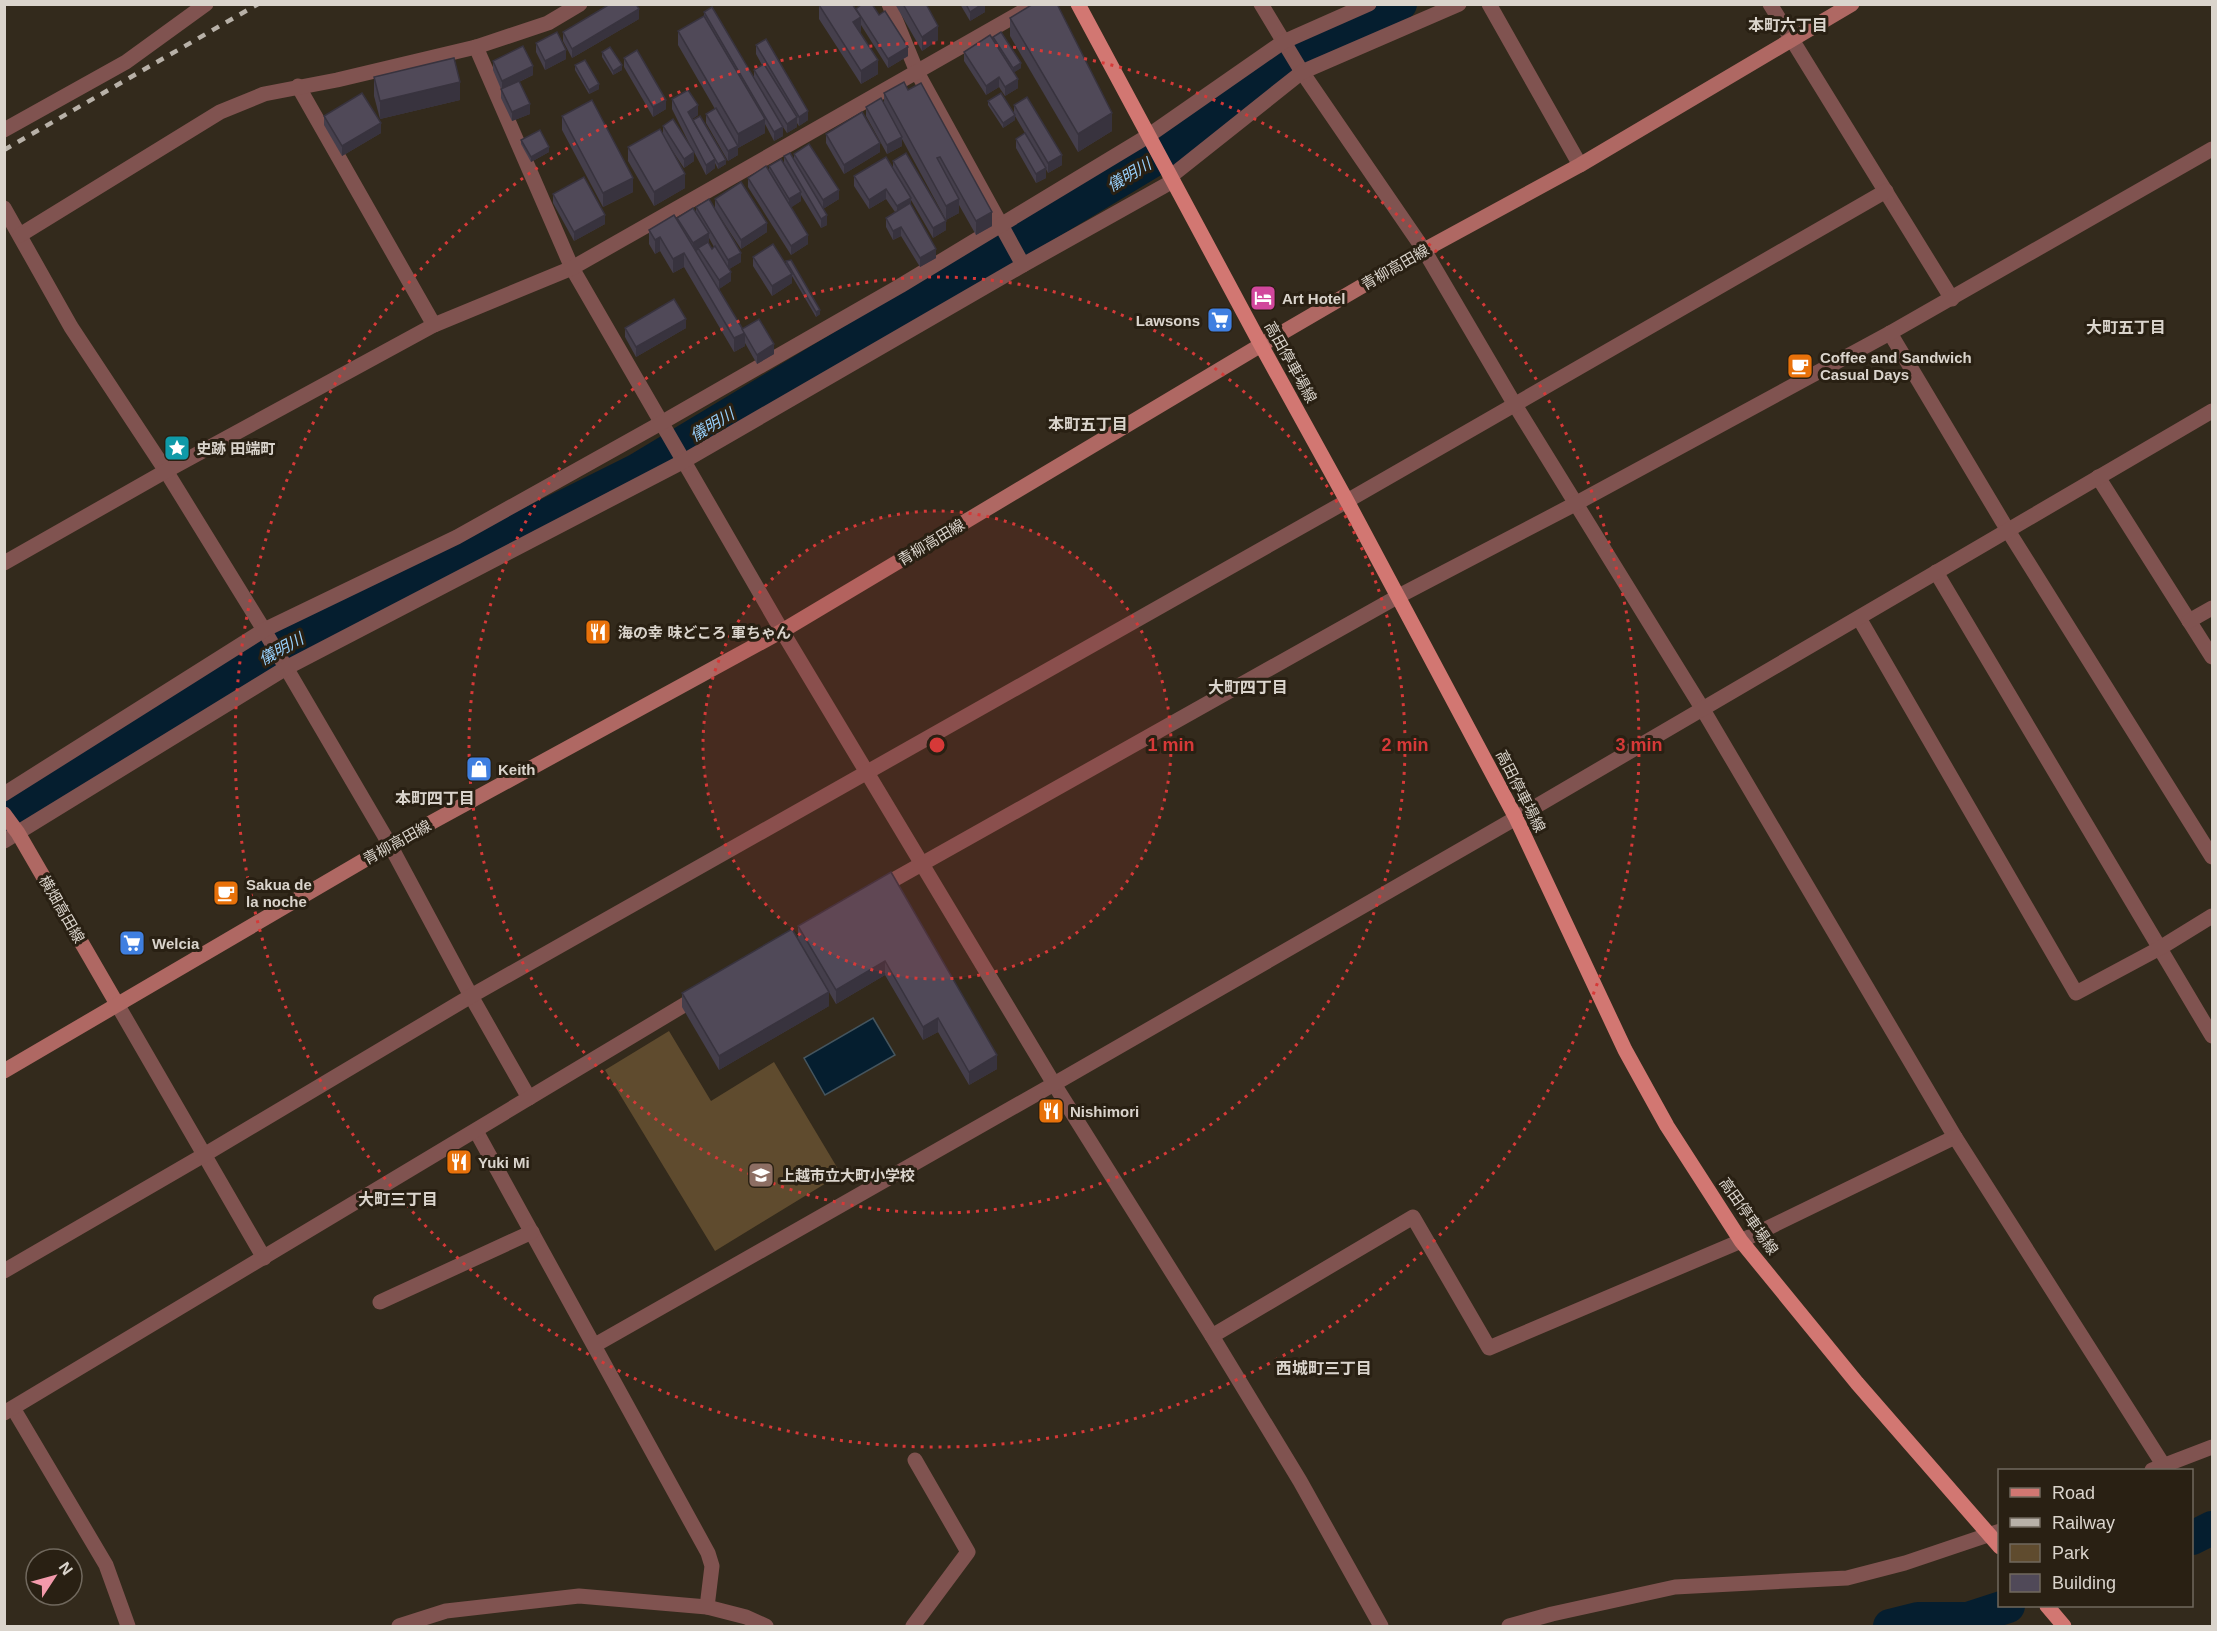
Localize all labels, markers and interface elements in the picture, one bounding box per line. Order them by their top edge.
district label: 本町六丁目 [1748,17,1828,34]
water label: 儀明川 [1104,154,1156,195]
street label: 青柳高田線 [1358,241,1432,293]
hotel icon: Art Hotel [1248,283,1278,313]
place label: Art Hotel [1282,290,1345,307]
supermarket icon: Lawsons [1205,305,1235,335]
place label: Lawsons [1136,312,1200,329]
street label: 高田停車場線 [1262,319,1320,405]
district label: 大町五丁目 [2086,319,2166,336]
place label: Coffee and Sandwich Casual Days [1820,349,1972,383]
cafe icon: Coffee and Sandwich Casual Days [1785,351,1815,381]
water label: 儀明川 [687,404,739,445]
district label: 本町五丁目 [1048,416,1128,433]
place icon: 史跡 田端町 [162,433,192,463]
place label: 史跡 田端町 [196,440,275,457]
street label: 青柳高田線 [894,515,968,569]
restaurant icon: 海の幸 味どころ 軍ちゃん [583,617,613,647]
place label: 海の幸 味どころ 軍ちゃん [618,624,791,641]
water label: 儀明川 [256,629,308,668]
district label: 大町四丁目 [1208,679,1288,696]
centre of rings [927,735,947,755]
text: 1 min [1147,735,1195,755]
text: 2 min [1381,735,1429,755]
text: 3 min [1615,735,1663,755]
street label: 高田停車場線 [1493,747,1549,835]
shop icon: Keith [464,754,494,784]
place label: Keith [498,761,536,778]
district label: 本町四丁目 [395,790,475,807]
street label: 青柳高田線 [360,816,434,868]
street label: 横畑高田線 [36,872,88,946]
place label: Sakua de la noche [246,876,312,910]
cafe icon: Sakua de la noche [211,878,241,908]
supermarket icon: Welcia [117,928,147,958]
place label: Welcia [152,935,200,952]
restaurant icon: Nishimori [1036,1096,1066,1126]
place label: Nishimori [1070,1103,1139,1120]
restaurant icon: Yuki Mi [444,1147,474,1177]
place label: Yuki Mi [478,1154,530,1171]
school or university icon: 上越市立大町小学校 [746,1160,776,1190]
place label: 上越市立大町小学校 [780,1167,915,1184]
street label: 高田停車場線 [1716,1174,1782,1258]
district label: 大町三丁目 [358,1191,438,1208]
district label: 西城町三丁目 [1276,1359,1372,1377]
legend [1998,1469,2193,1607]
text: Road [2052,1483,2095,1503]
text: Railway [2052,1513,2115,1533]
text: Park [2052,1543,2090,1563]
north arrow [24,1547,84,1607]
text: N [55,1559,76,1578]
text: Building [2052,1573,2116,1593]

